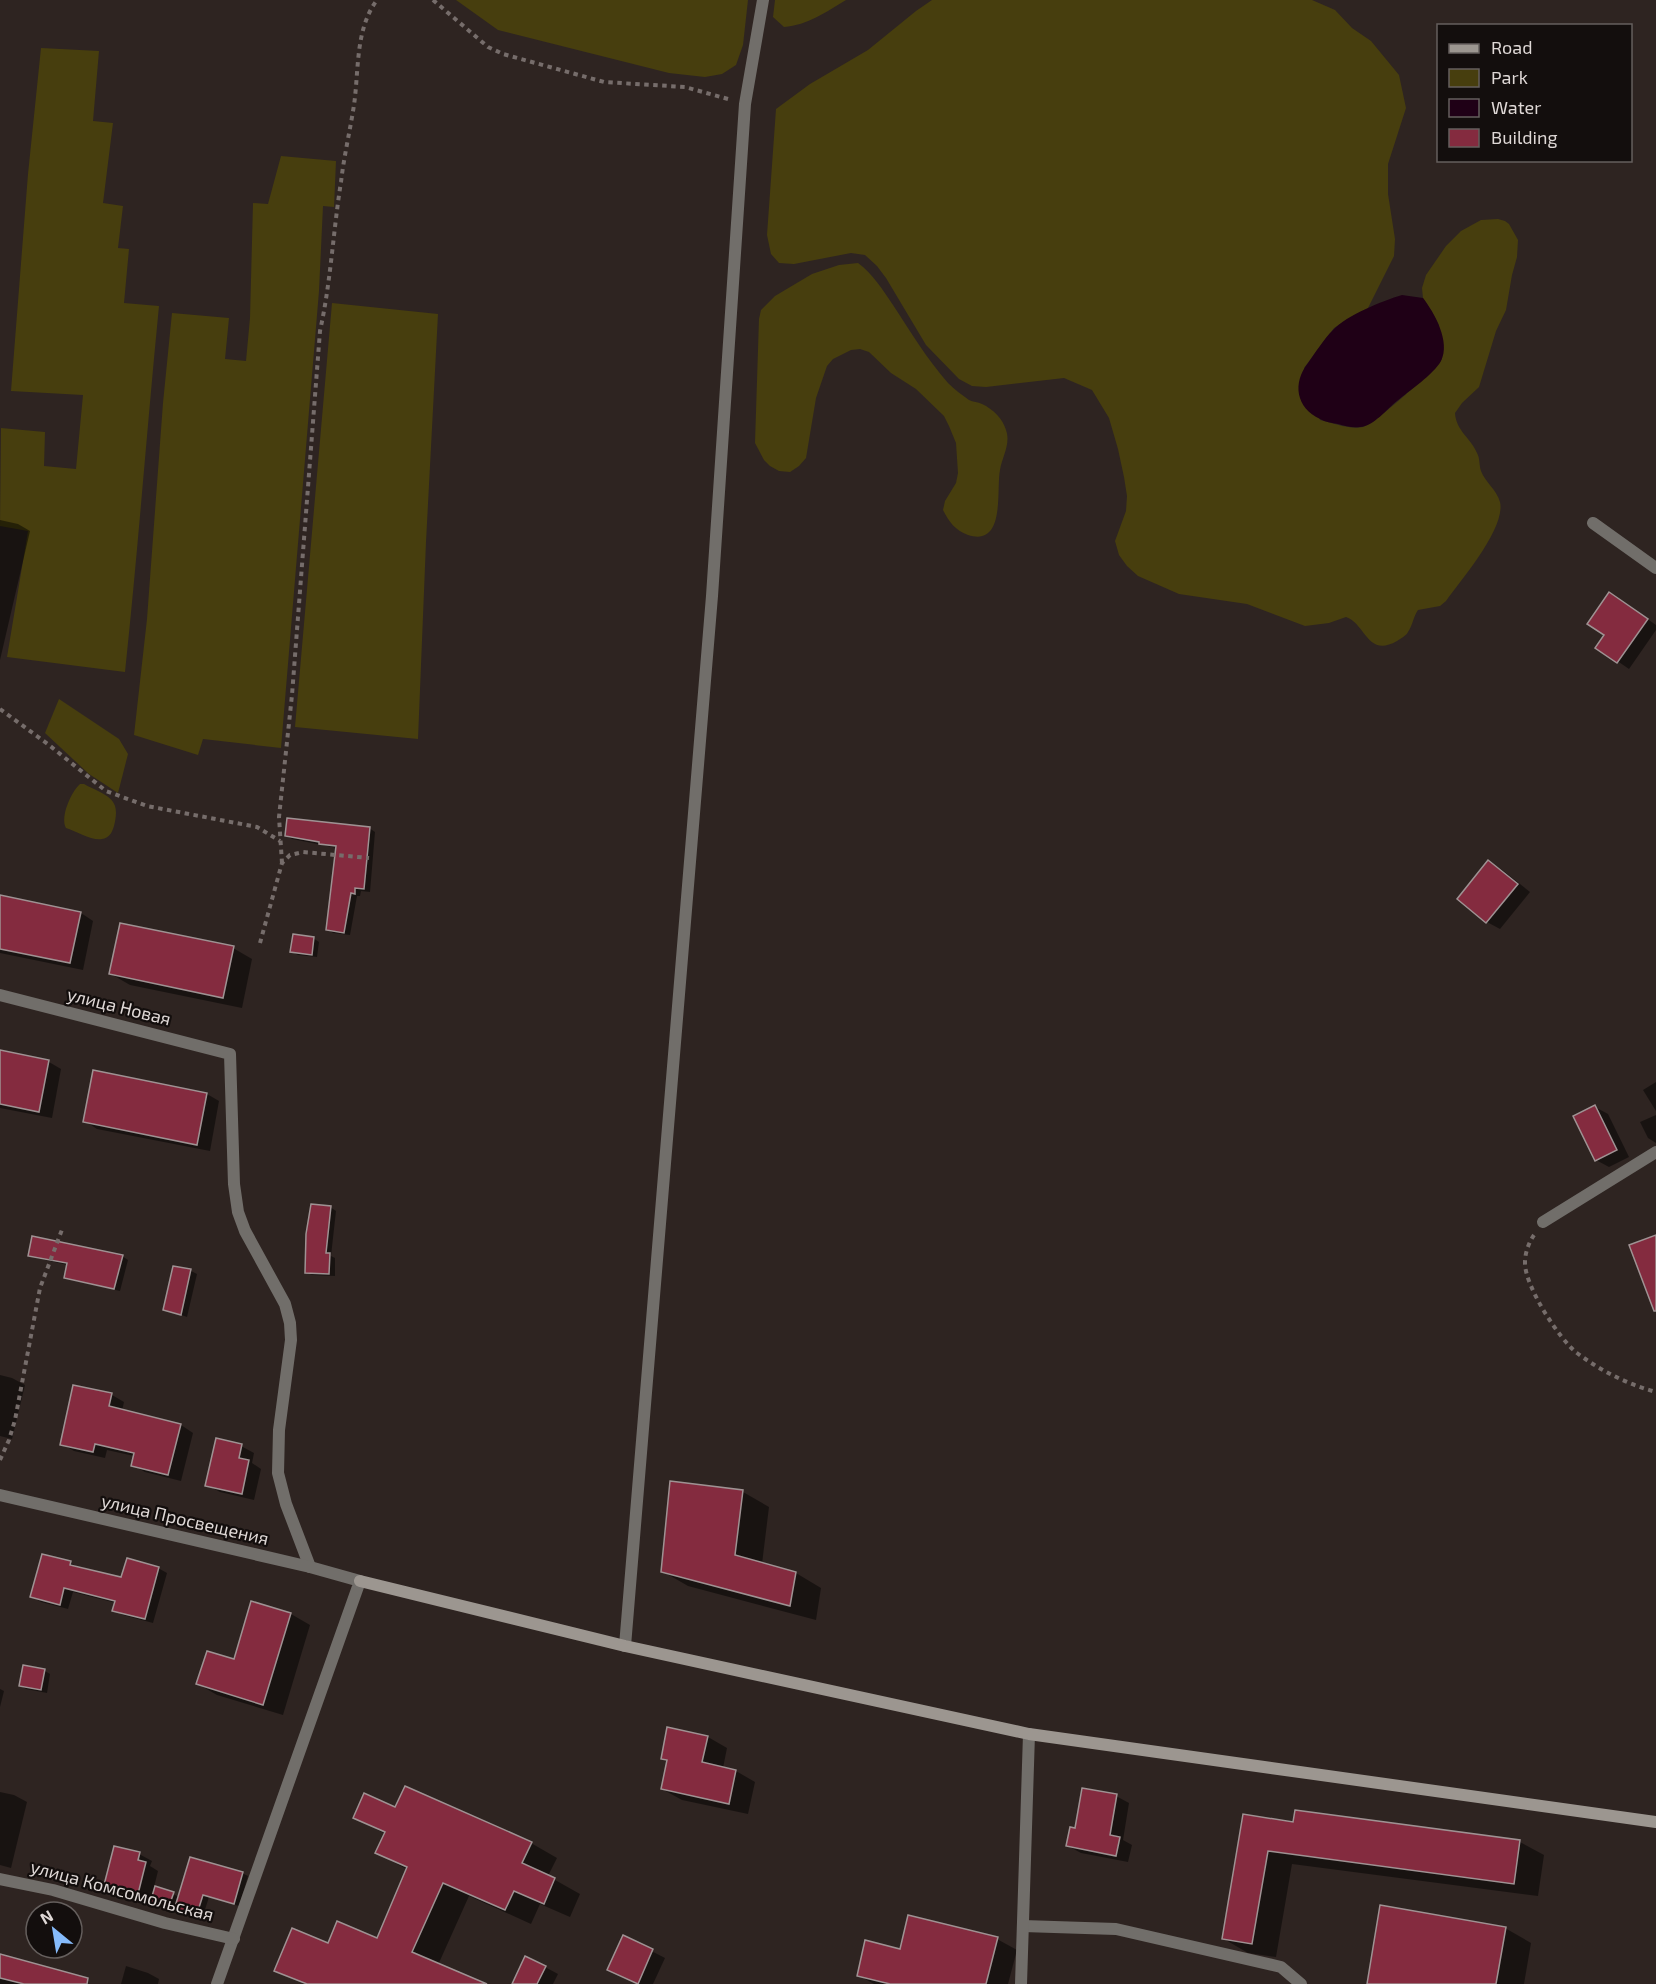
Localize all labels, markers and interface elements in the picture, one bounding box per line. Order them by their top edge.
legend [1437,24,1632,162]
text: Road [1491,36,1532,58]
text: Park [1491,66,1528,88]
text: Water [1491,96,1541,118]
text: Building [1491,126,1558,148]
street label: улица Новая [65,983,173,1030]
street label: улица Просвещения [99,1489,271,1549]
street label: улица Комсомольская [28,1855,216,1925]
north arrow [24,1900,84,1960]
text: N [36,1905,56,1928]

